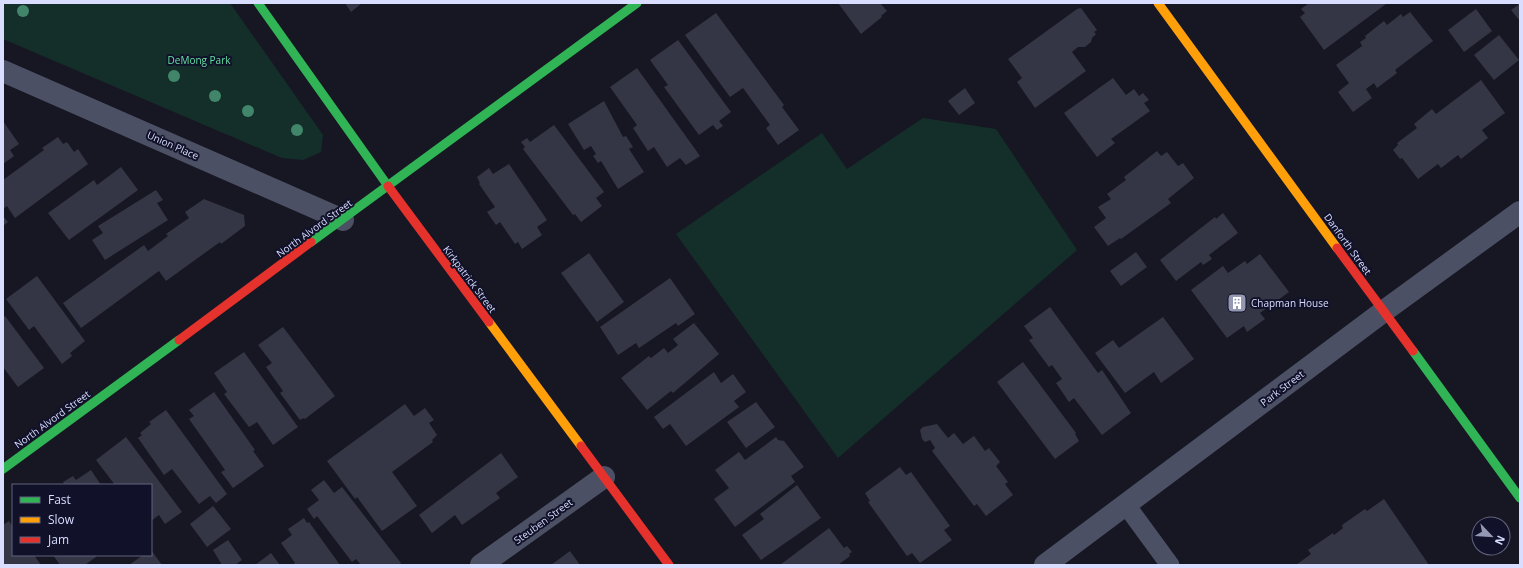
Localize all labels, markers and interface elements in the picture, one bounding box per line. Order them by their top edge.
park label: DeMong Park [168,53,231,67]
street label: Union Place [145,127,201,163]
street label: North Alvord Street [273,195,355,260]
street label: Danforth Street [1321,211,1375,278]
street label: Kirkpatrick Street [440,243,500,316]
building icon: Chapman House [1226,292,1248,314]
place label: Chapman House [1251,296,1329,310]
street label: Park Street [1257,367,1307,409]
street label: North Alvord Street [11,386,93,451]
legend [12,484,152,556]
text: Fast [48,491,71,508]
street label: Steuben Street [511,495,575,547]
text: Slow [48,511,75,528]
north arrow [1471,516,1511,556]
text: Jam [47,531,69,548]
text: N [1492,533,1509,548]

